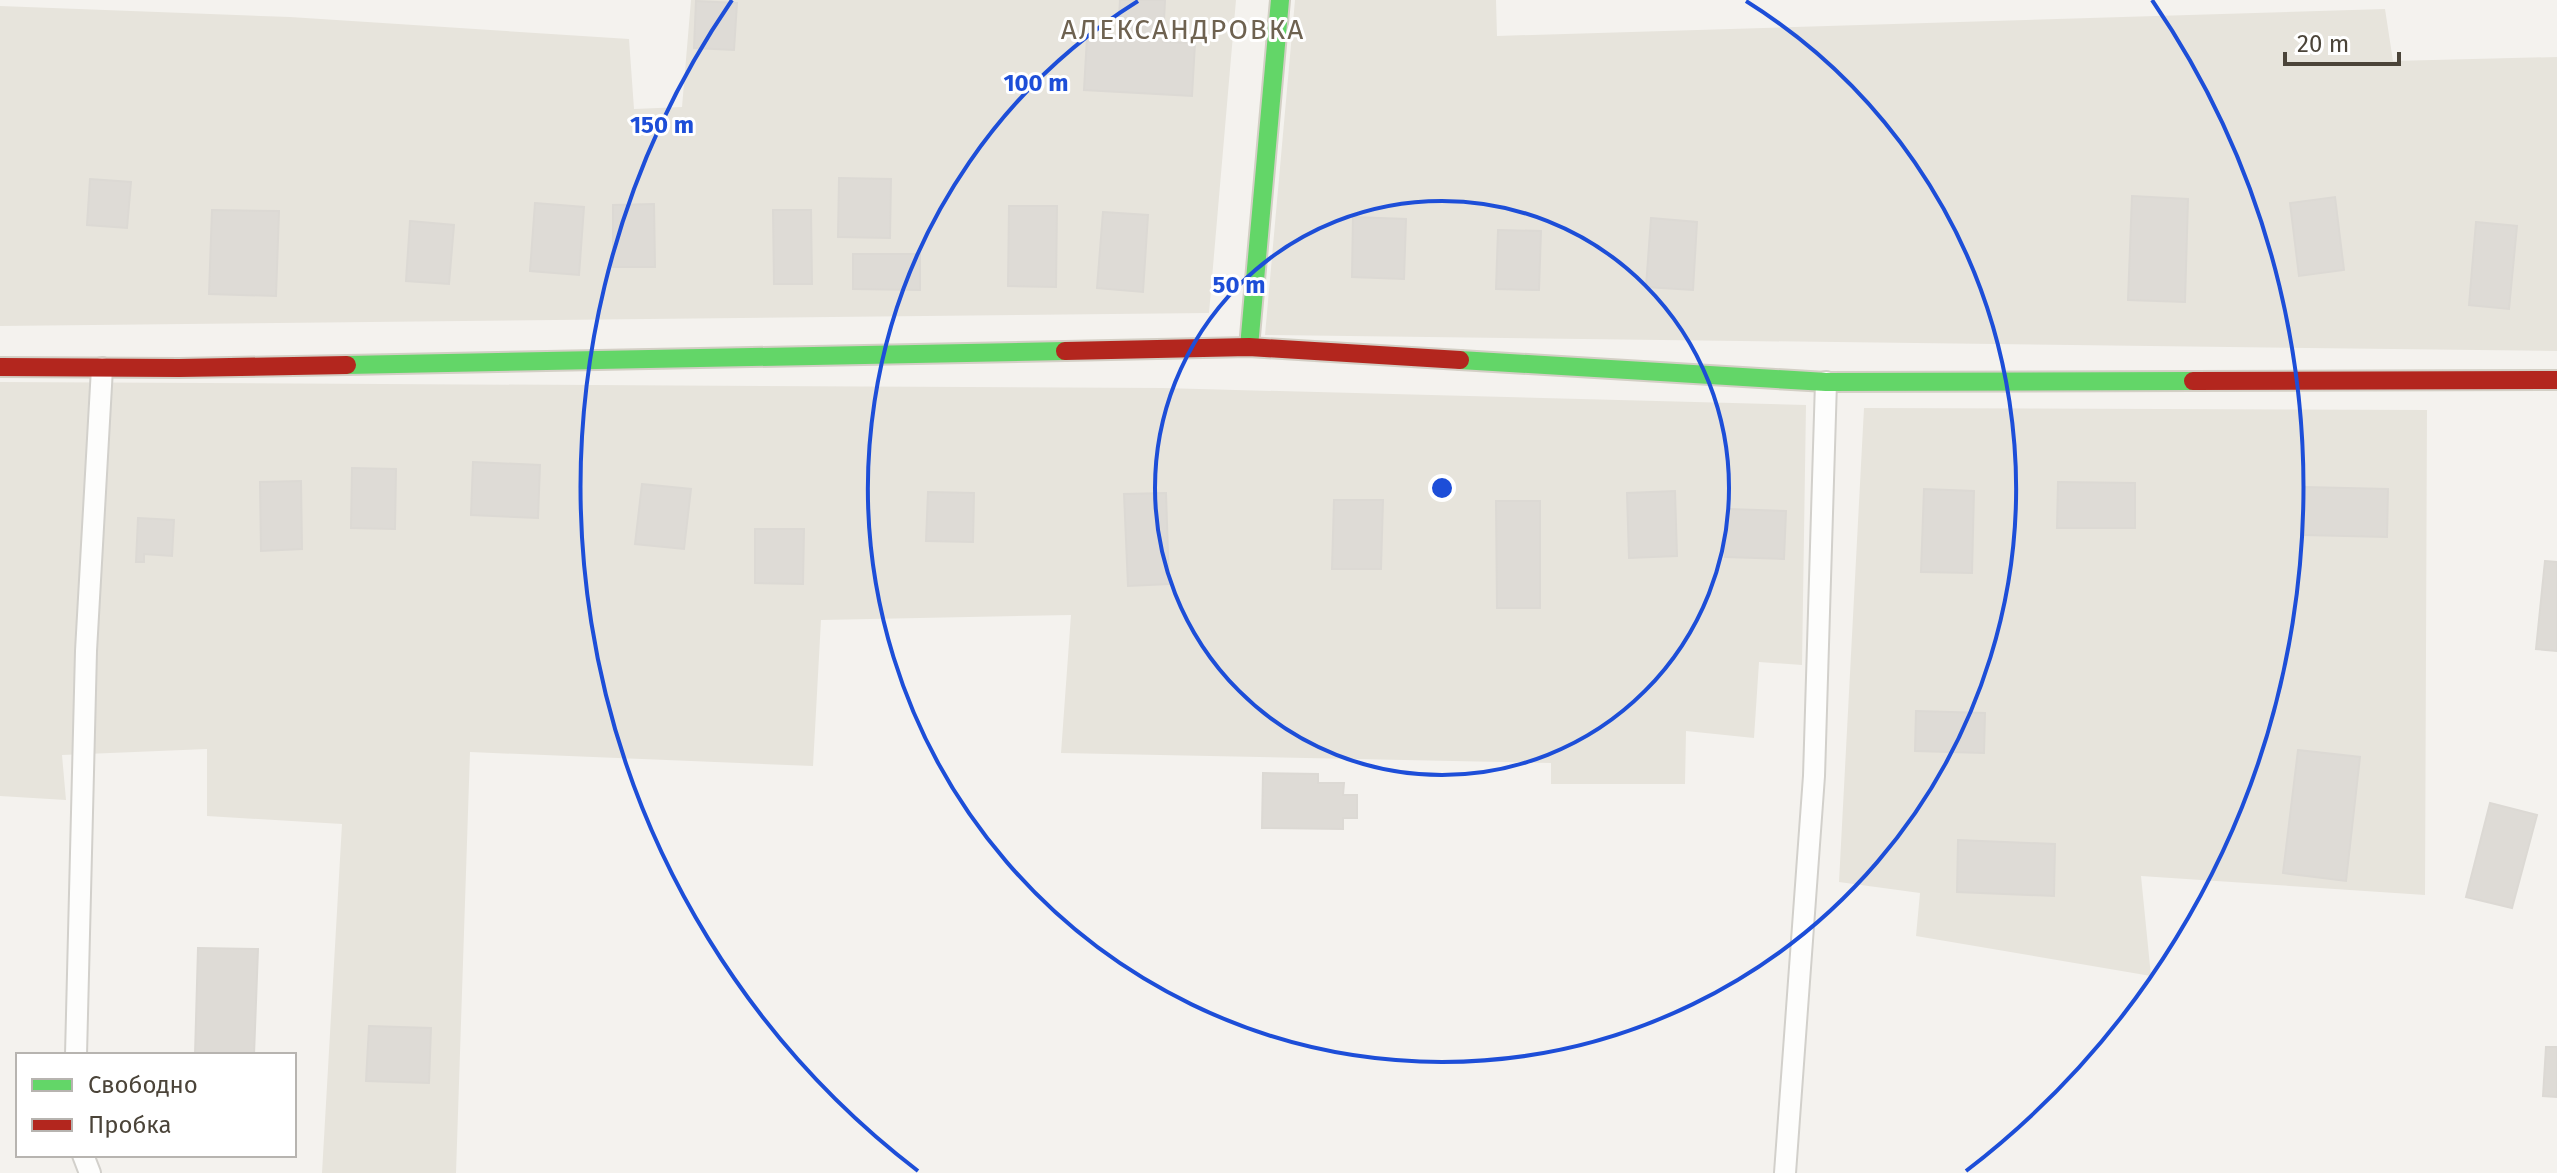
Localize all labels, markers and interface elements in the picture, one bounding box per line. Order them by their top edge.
district label: АЛЕКСАНДРОВКА [1061,13,1305,46]
scale bar [2285,16,2399,66]
text: 20 m [2297,30,2349,58]
text: 100 m [1003,69,1069,97]
text: 150 m [630,111,694,139]
text: 50 m [1213,271,1265,299]
centre of rings [1428,474,1456,502]
legend [16,1053,296,1157]
text: Свободно [88,1071,198,1099]
text: Пробка [88,1111,172,1139]

